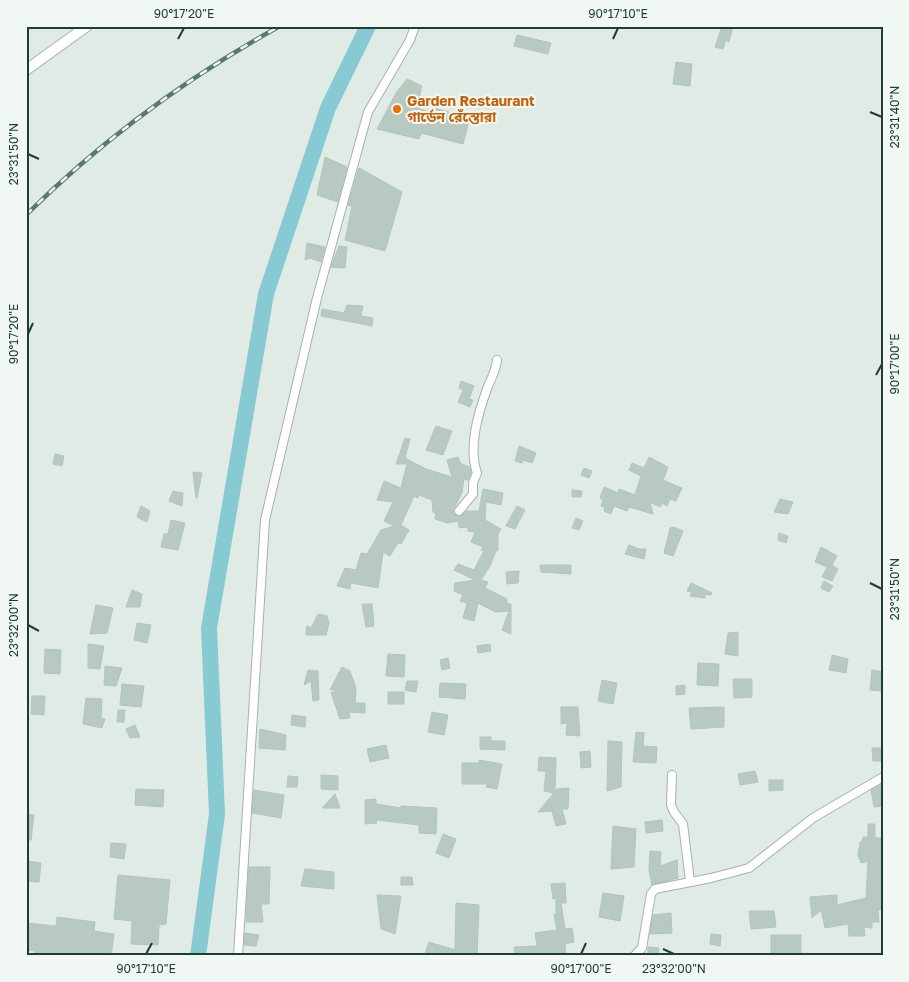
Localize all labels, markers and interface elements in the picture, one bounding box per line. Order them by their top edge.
text: 90°17'20"E [154,6,214,21]
text: 90°17'10"E [588,6,648,21]
text: 23°31'40"N [887,86,902,148]
place label: Garden Restaurant গার্ডেন রেঁস্তোরা [407,92,535,125]
marker: Garden Restaurant গার্ডেন রেঁস্তোরা [391,103,403,115]
text: 23°31'50"N [6,123,21,185]
text: 90°17'20"E [6,304,21,364]
text: 90°17'00"E [887,333,902,395]
text: 23°31'50"N [887,558,902,620]
text: 23°32'00"N [6,593,21,657]
text: 90°17'10"E [116,961,176,976]
text: 90°17'00"E [550,961,612,976]
text: 23°32'00"N [642,961,706,976]

